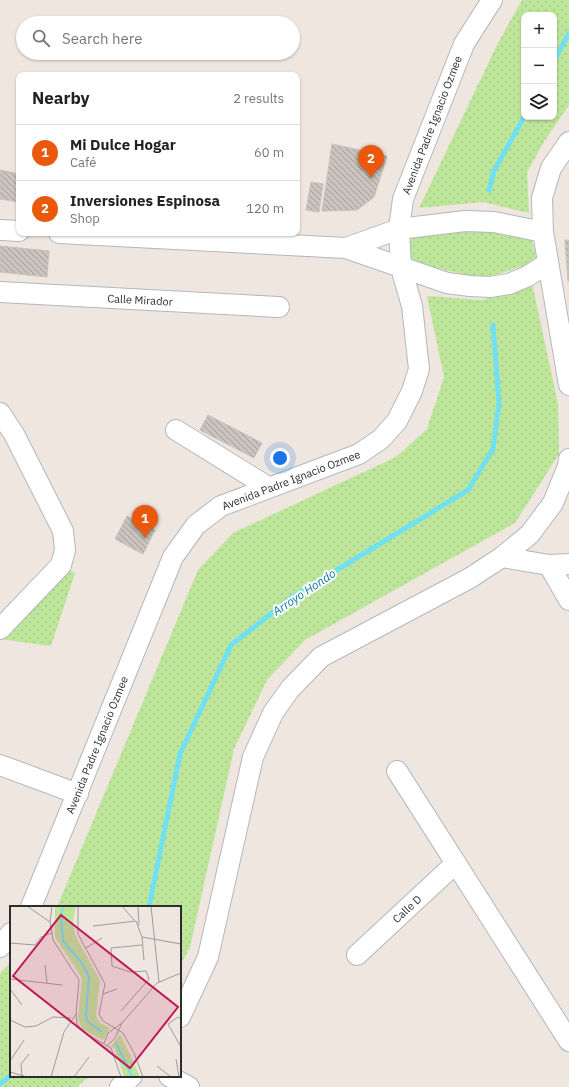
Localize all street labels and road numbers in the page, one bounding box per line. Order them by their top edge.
street label: Avenida Padre Ignacio Ozmee [399,54,465,196]
street label: Calle Mirador [107,291,173,309]
street label: Avenida Padre Ignacio Ozmee [220,447,362,513]
street label: Avenida Padre Ignacio Ozmee [63,674,131,816]
street label: Calle D [390,892,424,926]

